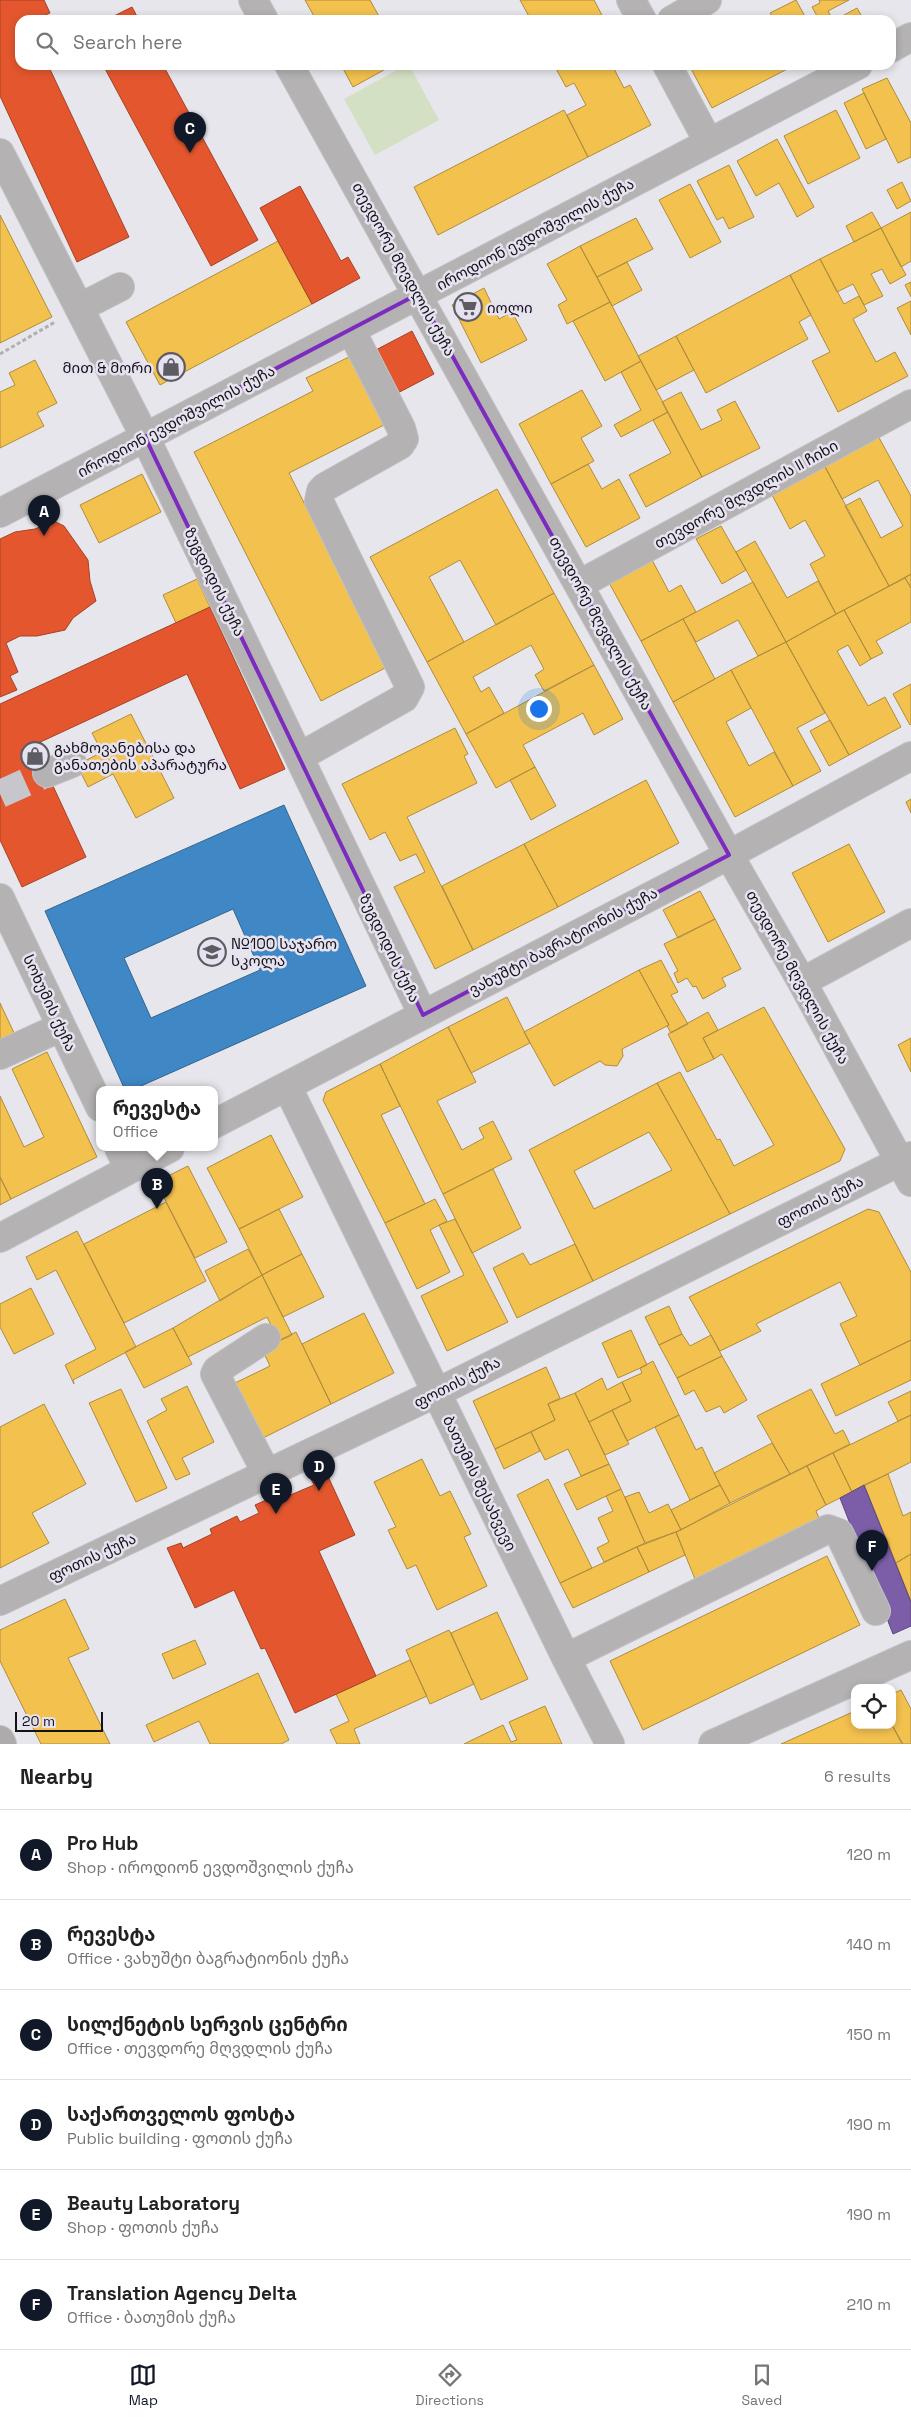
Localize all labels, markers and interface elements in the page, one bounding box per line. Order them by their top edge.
search box [15,15,896,70]
icon: search [33,29,61,57]
text: Search here [73,30,183,55]
pin: C [174,112,206,153]
street label: იროდიონ ევდოშვილის ქუჩა [433,174,637,294]
street label: თევდორე მღვდლის ქუჩა [348,179,460,359]
supermarket icon: იოლი [453,292,483,322]
place label: იოლი [487,298,533,317]
shop icon: მით & მორი [156,352,186,382]
place label: მით & მორი [63,358,152,377]
street label: იროდიონ ევდოშვილის ქუჩა [74,361,278,481]
street label: თევდორე მღვდლის II ჩიხი [651,435,841,553]
pin: A [28,495,60,536]
street label: ზუგდიდის ქუჩა [181,525,249,639]
street label: თევდორე მღვდლის ქუჩა [545,533,657,713]
your location [526,696,552,722]
place label: გახმოვანებისა და განათების აპარატურა [54,738,227,774]
shop icon: გახმოვანებისა და განათების აპარატურა [20,741,50,771]
street label: ვახუშტი ბაგრატიონის ქუჩა [465,883,661,999]
street label: თევდორე მღვდლის ქუჩა [742,887,854,1067]
street label: ზუგდიდის ქუჩა [356,891,424,1005]
place label: №100 საჯარო სკოლა [231,934,337,970]
school or university icon: №100 საჯარო სკოლა [197,937,227,967]
street label: სოხუმის ქუჩა [19,952,81,1054]
popup [96,1086,218,1151]
text: რევესტა [113,1096,201,1121]
text: Office [113,1121,158,1142]
pin: B [141,1168,173,1209]
street label: ფოთის ქუჩა [773,1171,867,1231]
street label: ფოთის ქუჩა [410,1352,504,1412]
street label: ბათუმის შესახვევი [439,1412,521,1554]
pin: D [303,1450,335,1491]
pin: E [260,1473,292,1514]
street label: ფოთის ქუჩა [45,1528,139,1586]
pin: F [856,1530,888,1571]
map controls [851,1684,896,1729]
button: locate [851,1684,896,1729]
scale bar [15,1709,102,1732]
text: 20 m [22,1712,55,1730]
text: Nearby [20,1763,93,1790]
text: 6 results [824,1766,891,1787]
text: Pro Hub [67,1831,138,1856]
text: A [31,1844,41,1865]
text: 120 m [847,1844,891,1865]
text: Shop · იროდიონ ევდოშვილის ქუჩა [67,1857,354,1878]
text: რევესტა [67,1922,155,1947]
text: B [31,1934,41,1955]
text: 140 m [846,1934,891,1955]
text: Office · ვახუშტი ბაგრატიონის ქუჩა [67,1948,349,1969]
text: სილქნეტის სერვის ცენტრი [67,2012,348,2037]
text: C [31,2024,41,2045]
text: 150 m [847,2024,891,2045]
text: Office · თევდორე მღვდლის ქუჩა [67,2038,333,2059]
text: საქართველოს ფოსტა [67,2102,295,2127]
text: D [31,2114,41,2135]
text: 190 m [846,2114,891,2135]
text: Public building · ფოთის ქუჩა [67,2128,293,2149]
text: Beauty Laboratory [67,2191,240,2216]
text: E [32,2204,40,2225]
text: 190 m [846,2204,891,2225]
text: Shop · ფოთის ქუჩა [67,2217,219,2238]
text: Translation Agency Delta [67,2281,297,2306]
text: F [32,2294,40,2315]
text: 210 m [847,2294,891,2315]
text: Office · ბათუმის ქუჩა [67,2307,236,2328]
tab: Map [129,2361,158,2409]
tab: Directions [415,2361,484,2409]
tab: Saved [741,2361,782,2409]

